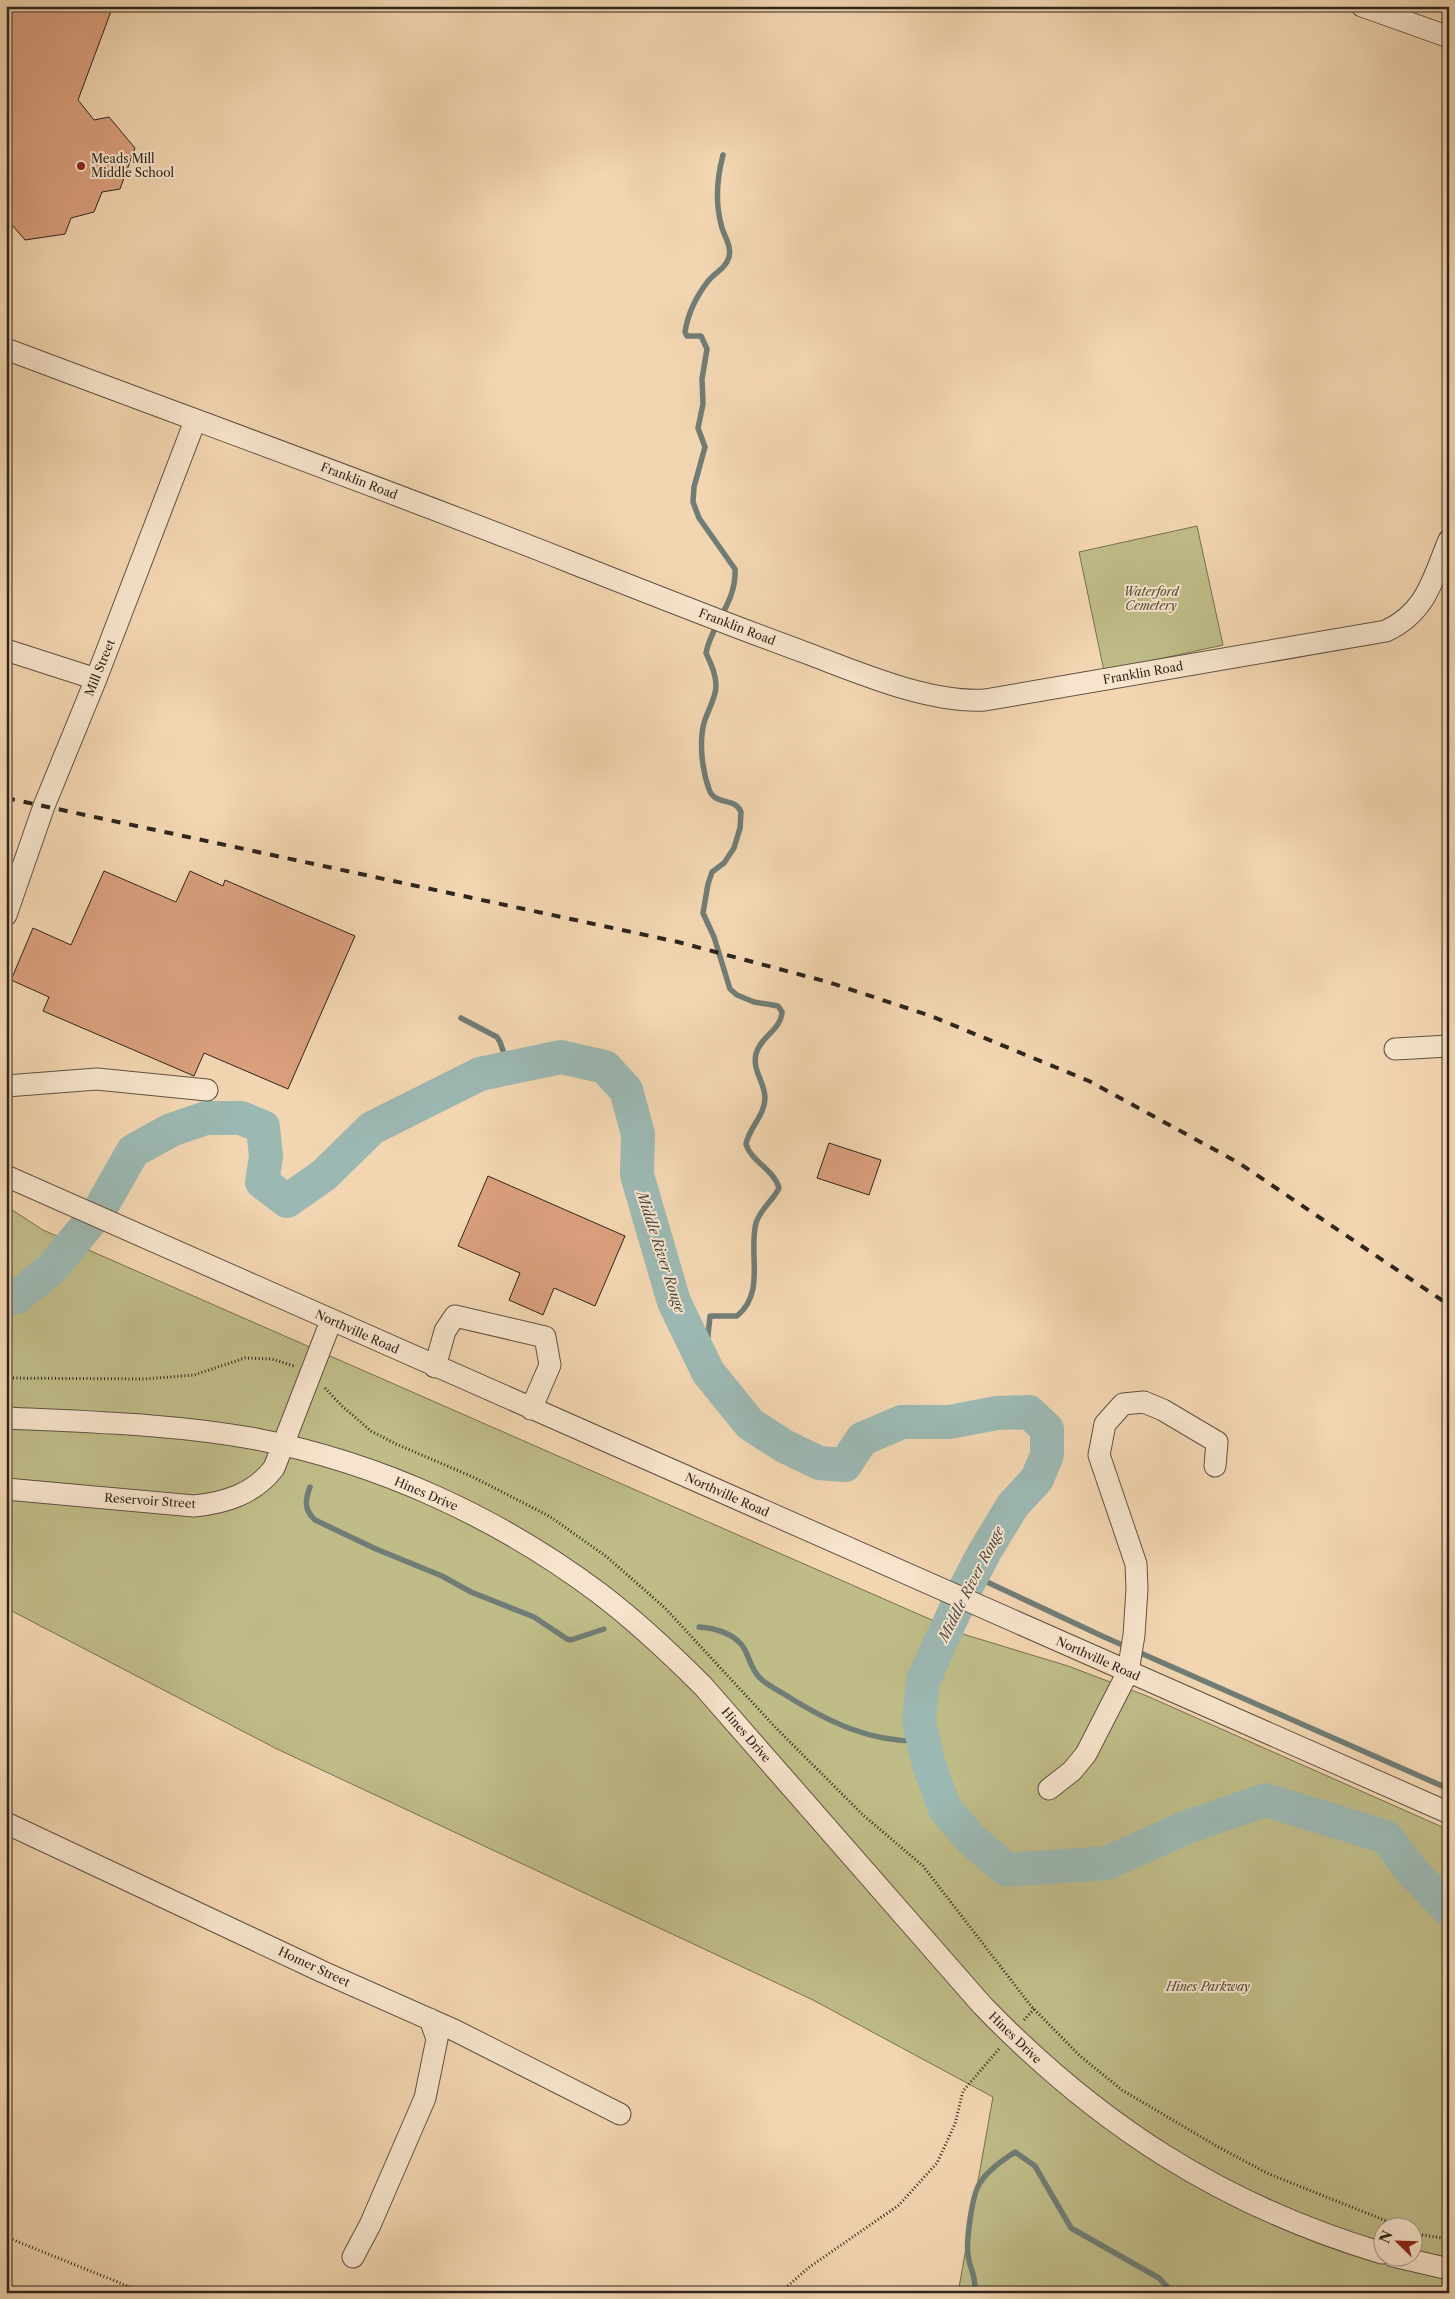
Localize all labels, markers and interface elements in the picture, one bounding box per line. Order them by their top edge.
place label: Meads Mill Middle School [91,151,175,180]
marker: Meads Mill Middle School [75,160,87,172]
street label: Franklin Road [319,459,400,502]
park label: Waterford Cemetery [1123,584,1180,613]
street label: Franklin Road [697,605,778,648]
street label: Mill Street [81,636,118,698]
street label: Franklin Road [1102,658,1185,687]
water label: Middle River Rouge [632,1187,690,1316]
street label: Northville Road [313,1306,402,1357]
street label: Northville Road [683,1469,772,1520]
street label: Hines Drive [392,1473,461,1514]
street label: Reservoir Street [104,1490,197,1511]
water label: Middle River Rouge [933,1522,1008,1646]
street label: Northville Road [1054,1633,1143,1684]
street label: Hines Drive [718,1704,774,1765]
street label: Homer Street [276,1943,353,1990]
park label: Hines Parkway [1165,1979,1250,1994]
street label: Hines Drive [986,2009,1045,2067]
north arrow [1372,2216,1422,2266]
text: N [1375,2228,1397,2246]

